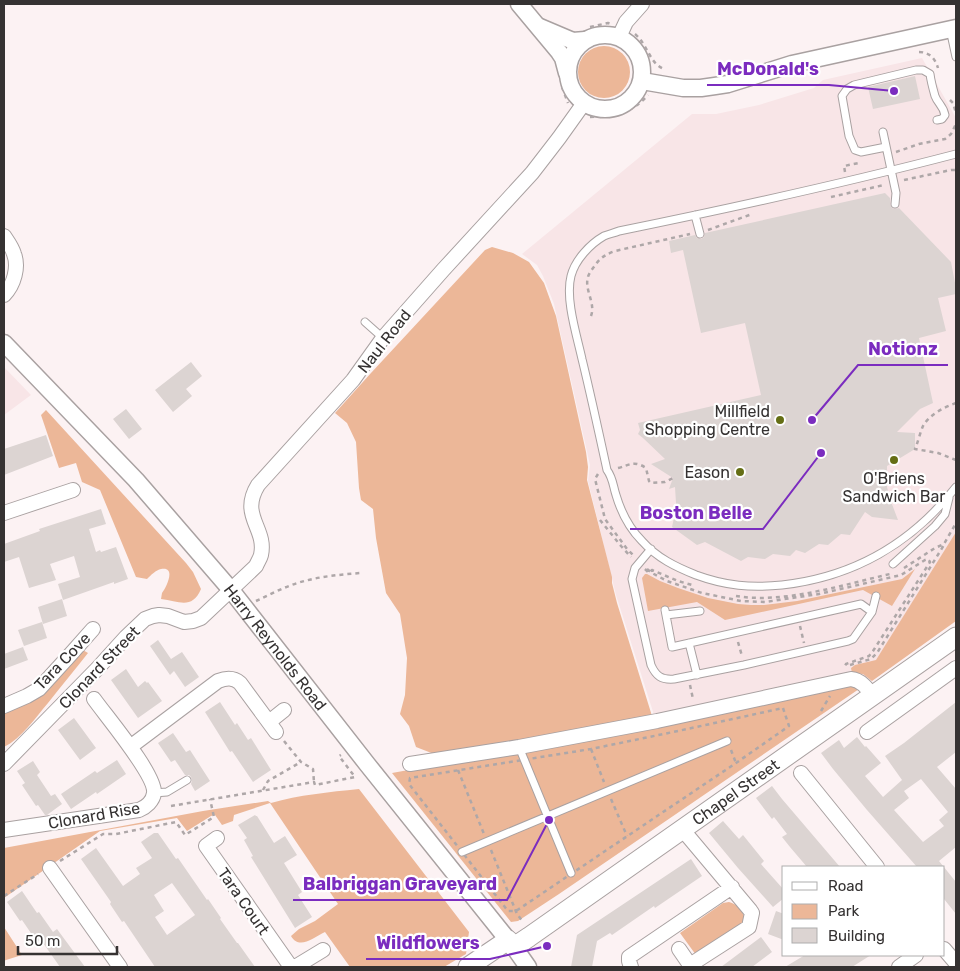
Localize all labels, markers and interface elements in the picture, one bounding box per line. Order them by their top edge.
callout: McDonald's [707,52,829,85]
text: McDonald's [717,58,819,80]
street label: Naul Road [354,306,415,377]
callout: Notionz [858,332,948,365]
text: Notionz [868,338,938,360]
place label: Millfield Shopping Centre [645,402,770,439]
marker: Millfield Shopping Centre [774,414,786,426]
marker: O'Briens Sandwich Bar [888,454,900,466]
place label: Eason [684,463,730,482]
marker: Eason [734,466,746,478]
place label: O'Briens Sandwich Bar [843,469,945,506]
callout: Boston Belle [630,496,763,529]
text: Boston Belle [640,502,753,524]
street label: Harry Reynolds Road [220,580,330,714]
street label: Clonard Street [55,622,144,713]
street label: Tara Cove [30,629,94,694]
street label: Chapel Street [689,755,783,829]
street label: Clonard Rise [47,798,142,833]
street label: Tara Court [214,864,273,938]
legend [782,866,945,956]
callout: Balbriggan Graveyard [293,867,507,900]
text: Balbriggan Graveyard [303,873,497,895]
text: Road [828,877,864,895]
text: Park [828,902,859,920]
scale bar [18,924,116,956]
callout: Wildflowers [366,926,490,959]
text: Building [828,927,885,945]
text: 50 m [25,932,60,950]
text: Wildflowers [376,932,480,954]

